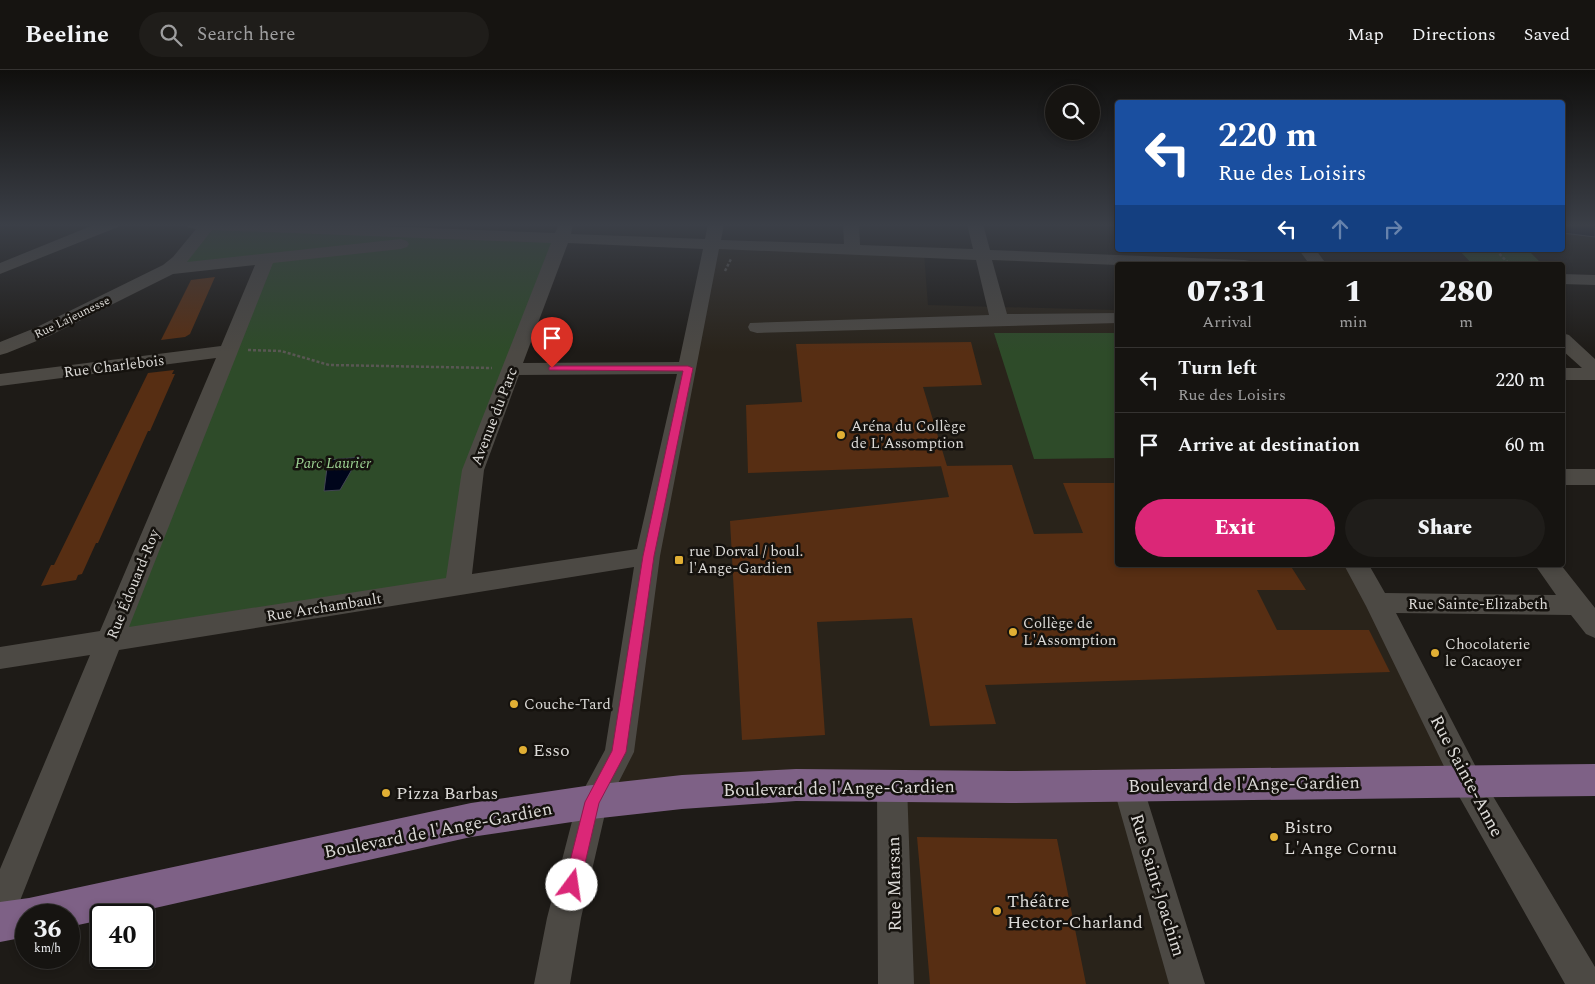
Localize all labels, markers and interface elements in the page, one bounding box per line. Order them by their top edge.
search box [139,12,489,57]
text: Beeline [25,17,109,53]
text: Search here [197,20,295,49]
icon: search [157,21,185,49]
text: Map [1348,21,1384,48]
text: Directions [1412,21,1496,48]
text: Saved [1524,21,1570,48]
map controls [1045,85,1100,140]
button: search [1045,85,1100,140]
text: 220 m [1218,109,1317,162]
icon: left [1135,120,1200,185]
text: Rue des Loisirs [1218,157,1366,190]
icon: left [1273,215,1301,243]
icon: ahead [1326,215,1354,243]
icon: right [1379,215,1407,243]
text: 07:31 [1187,269,1267,315]
text: 1 [1344,269,1362,315]
text: 280 [1439,269,1493,315]
street label: Rue Lajeunesse [31,291,113,344]
text: Arrival [1202,310,1252,334]
text: min [1339,310,1367,334]
text: m [1459,310,1473,334]
pin [531,317,573,368]
icon: arrive [538,324,566,352]
street label: Rue Charlebois [62,349,166,384]
text: Turn left [1178,354,1257,383]
street label: Avenue du Parc [465,364,524,469]
icon: left [1135,366,1163,394]
text: 220 m [1495,366,1545,395]
text: Rue des Loisirs [1178,383,1286,407]
place label: Aréna du Collège de L'Assomption [851,415,966,455]
marker: Aréna du Collège de L'Assomption [835,429,847,441]
icon: arrive [1135,431,1163,459]
text: Arrive at destination [1178,431,1360,460]
text: 60 m [1505,431,1545,460]
park label: Parc Laurier [295,452,372,475]
button: Exit [1135,499,1335,557]
button: Share [1345,499,1545,557]
street label: Rue Édouard-Roy [101,525,166,643]
place label: rue Dorval / boul. l'Ange-Gardien [689,540,803,580]
marker: rue Dorval / boul. l'Ange-Gardien [673,554,685,566]
street label: Rue Archambault [265,587,383,628]
street label: Rue Sainte-Elizabeth [1408,593,1548,616]
place label: Collège de L'Assomption [1023,612,1117,652]
marker: Collège de L'Assomption [1007,626,1019,638]
place label: Chocolaterie le Cacaoyer [1445,633,1530,673]
marker: Chocolaterie le Cacaoyer [1429,647,1441,659]
place label: Couche-Tard [524,693,611,716]
marker: Couche-Tard [508,698,520,710]
street label: Rue Sainte-Anne [1423,710,1510,842]
place label: Esso [533,737,570,764]
marker: Esso [517,744,529,756]
street label: Boulevard de l'Ange-Gardien [1128,769,1360,800]
street label: Boulevard de l'Ange-Gardien [723,773,955,804]
place label: Pizza Barbas [396,780,498,807]
marker: Pizza Barbas [380,787,392,799]
street label: Boulevard de l'Ange-Gardien [322,795,554,866]
street label: Rue Saint-Joachim [1123,810,1192,960]
place label: Bistro L'Ange Cornu [1284,814,1397,862]
marker: Bistro L'Ange Cornu [1268,831,1280,843]
street label: Rue Marsan [880,836,909,932]
position arrow [545,858,597,910]
place label: Théâtre Hector-Charland [1007,888,1143,936]
speed limit sign: 40 [90,904,155,969]
marker: Théâtre Hector-Charland [991,905,1003,917]
text: 36 [33,911,62,949]
text: km/h [34,939,61,958]

